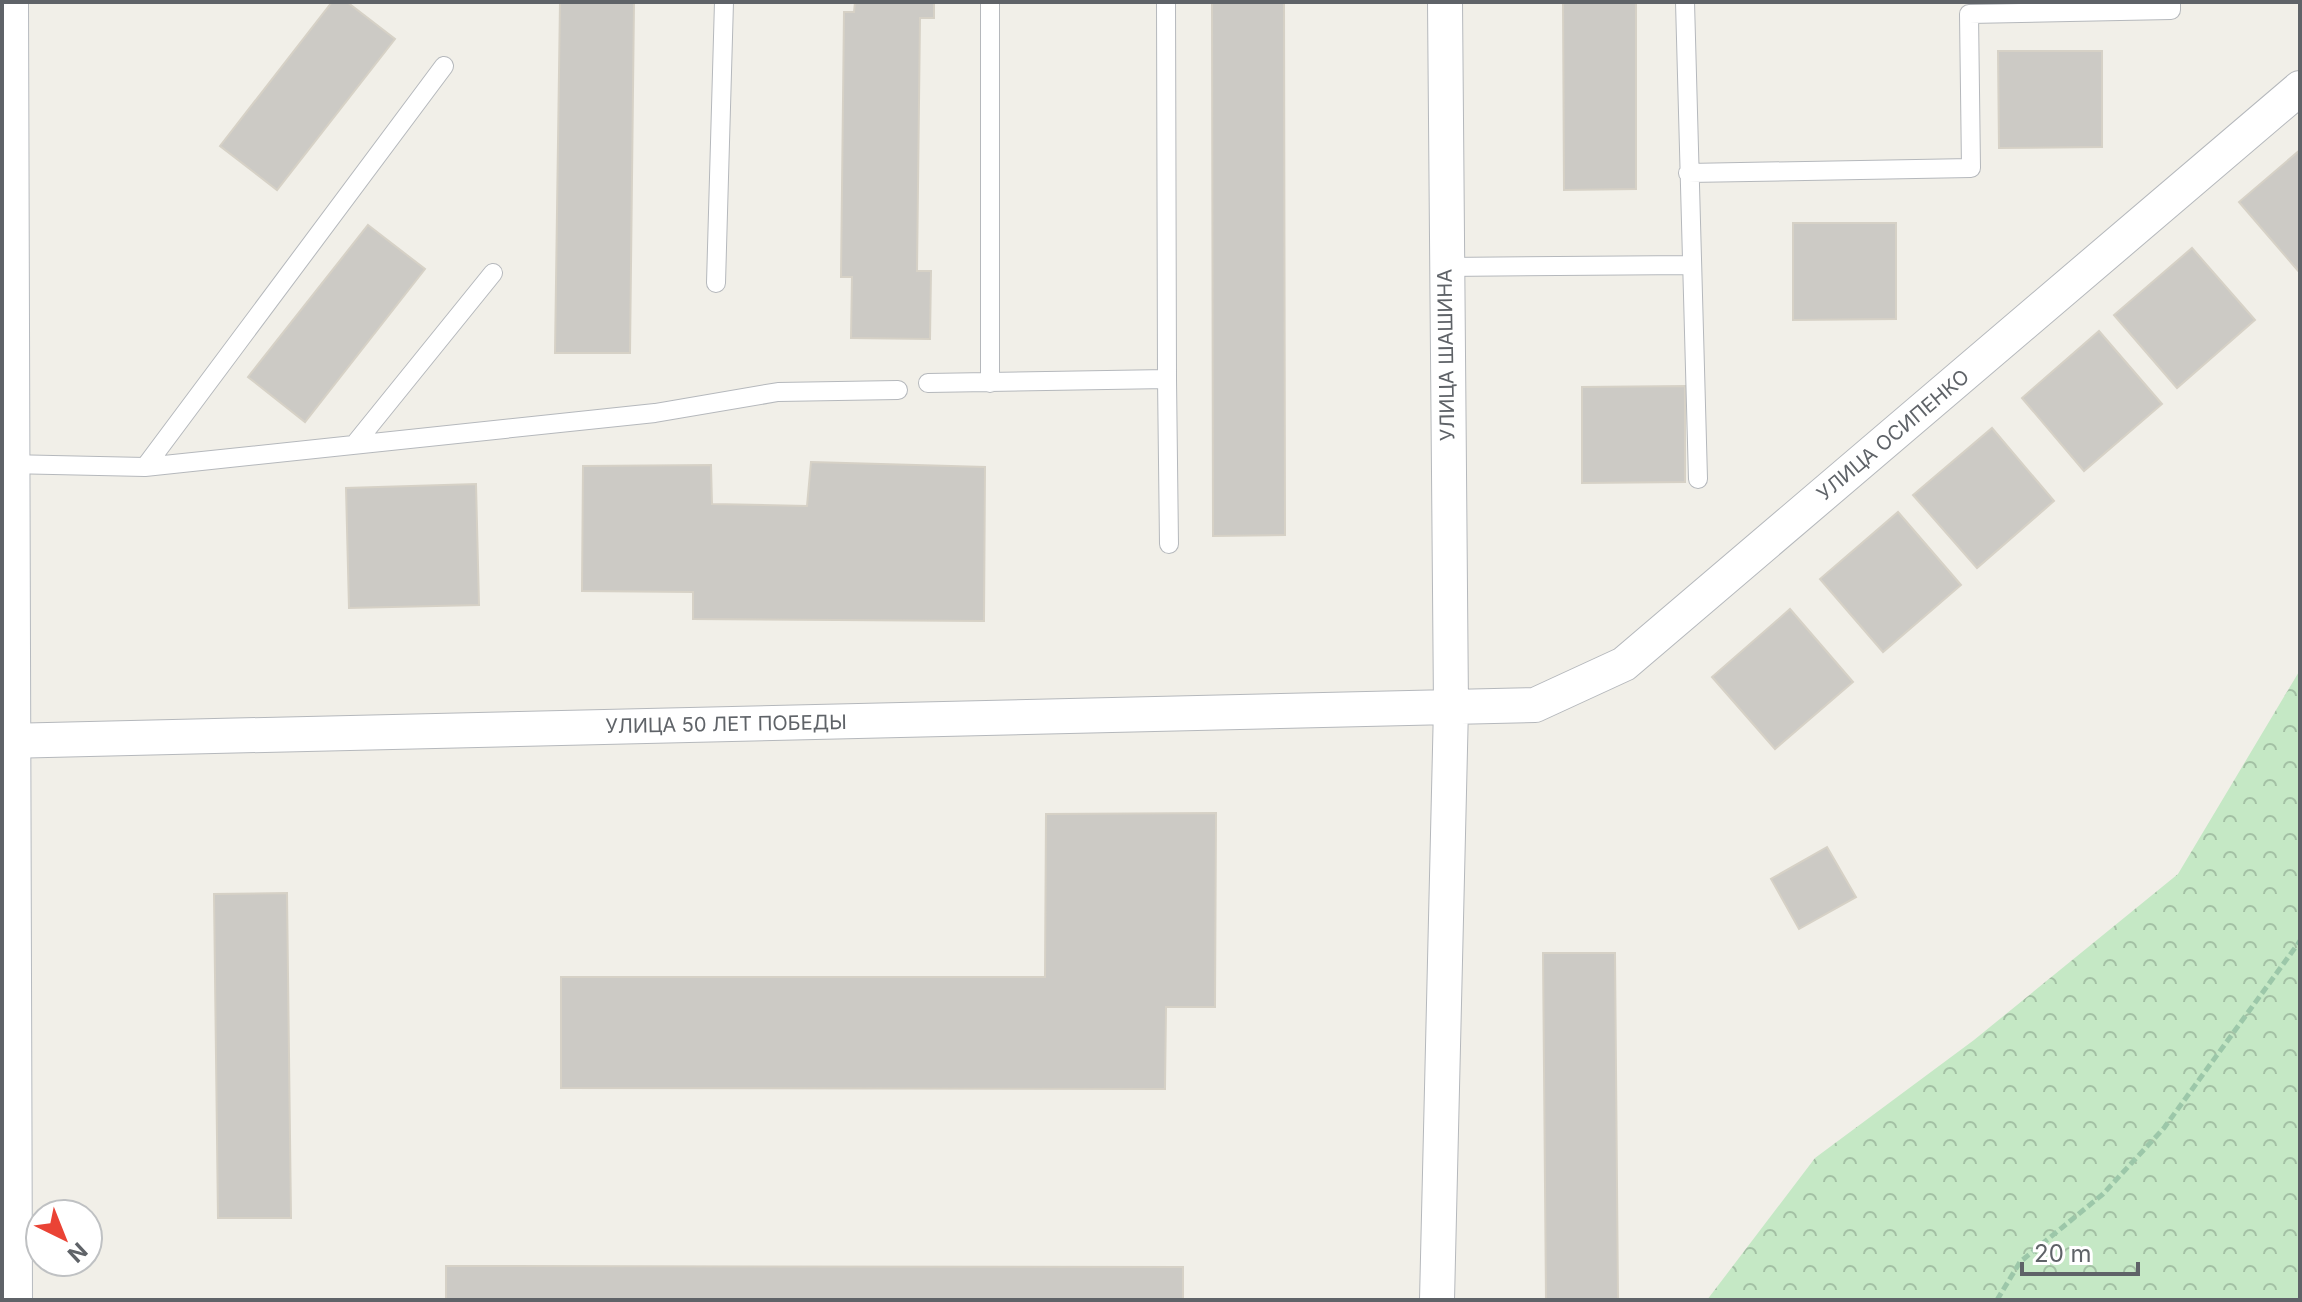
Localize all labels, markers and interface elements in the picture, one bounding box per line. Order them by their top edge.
street label: УЛИЦА ШАШИНА [1432,268,1460,441]
street label: УЛИЦА ОСИПЕНКО [1812,364,1974,506]
street label: УЛИЦА 50 ЛЕТ ПОБЕДЫ [605,710,847,738]
north arrow [24,1198,104,1278]
scale bar [2022,1226,2138,1276]
text: N [63,1237,93,1268]
text: 20 m [2034,1239,2092,1268]

